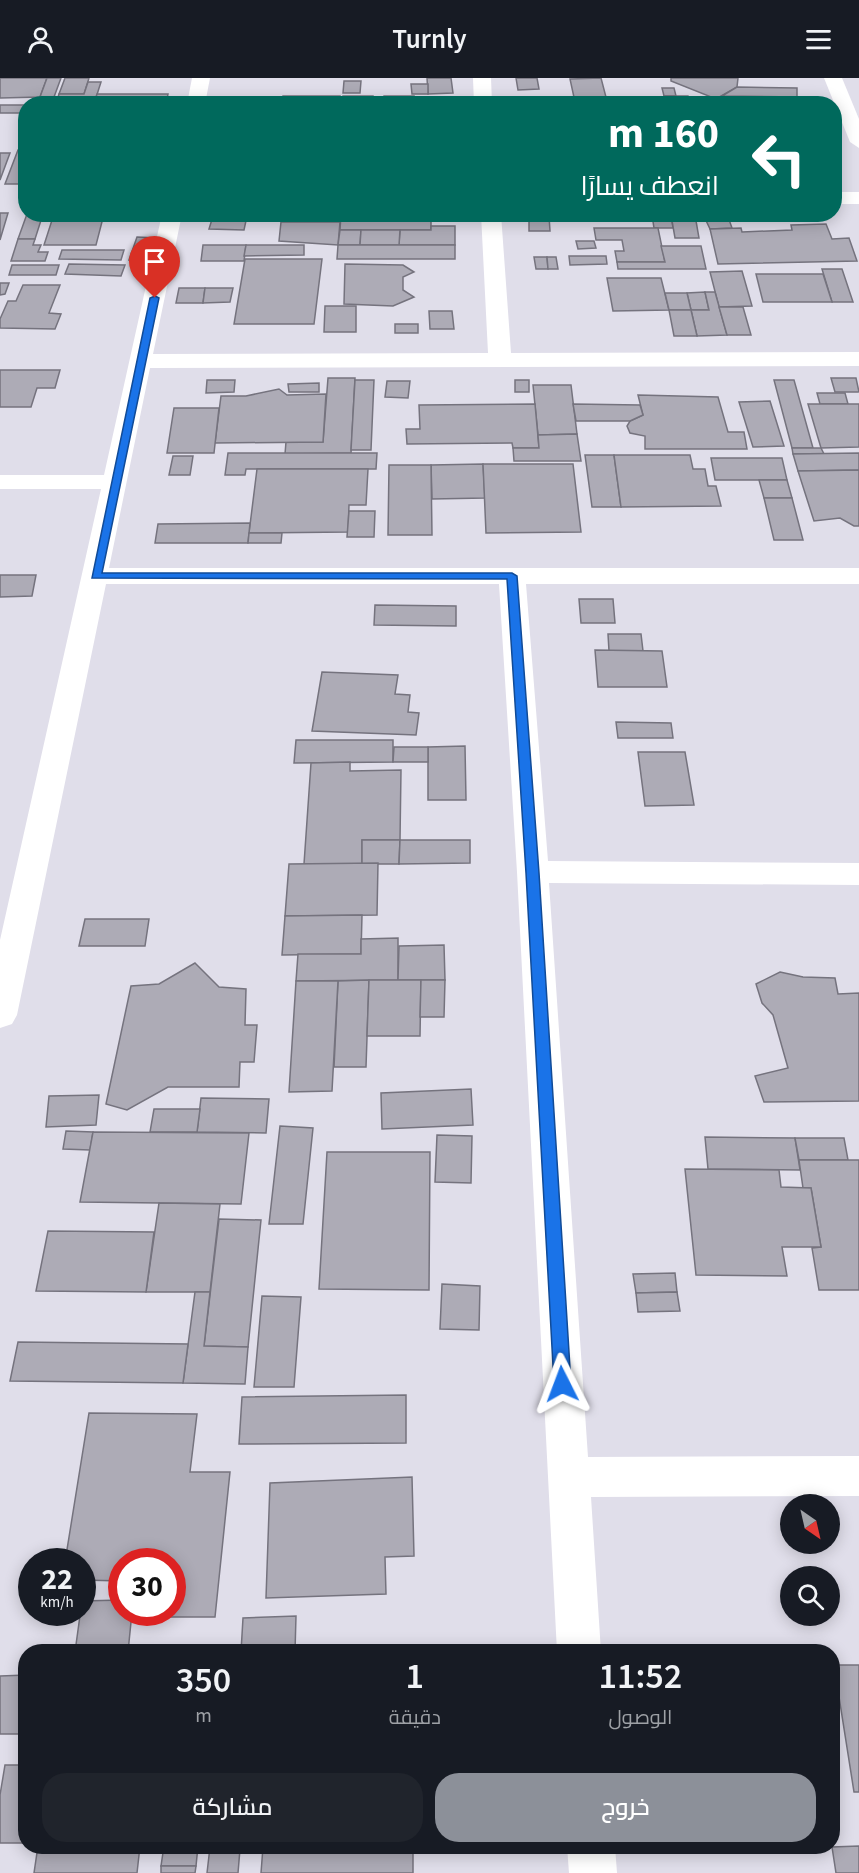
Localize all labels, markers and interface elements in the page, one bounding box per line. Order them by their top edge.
text: Turnly [392,20,467,59]
icon: person [24,23,57,56]
icon: menu [802,23,835,56]
text: 160 m [608,104,719,164]
icon: left [740,120,818,198]
text: انعطف يسارًا [580,167,719,206]
pin [129,236,180,298]
icon: arrive [138,245,171,278]
position arrow [530,1352,594,1416]
north arrow [780,1494,840,1554]
map controls [780,1494,840,1626]
speed limit sign: 30 [108,1548,186,1626]
text: 22 [41,1558,73,1601]
button: search [780,1566,840,1626]
text: km/h [40,1592,74,1613]
text: 1 [406,1651,424,1702]
text: 11:52 [599,1651,682,1702]
text: 350 [176,1655,231,1706]
text: m [195,1702,212,1730]
text: دقيقة [389,1704,441,1732]
text: الوصول [609,1704,672,1732]
button: مشاركة [42,1773,423,1842]
button: خروج [435,1773,816,1842]

